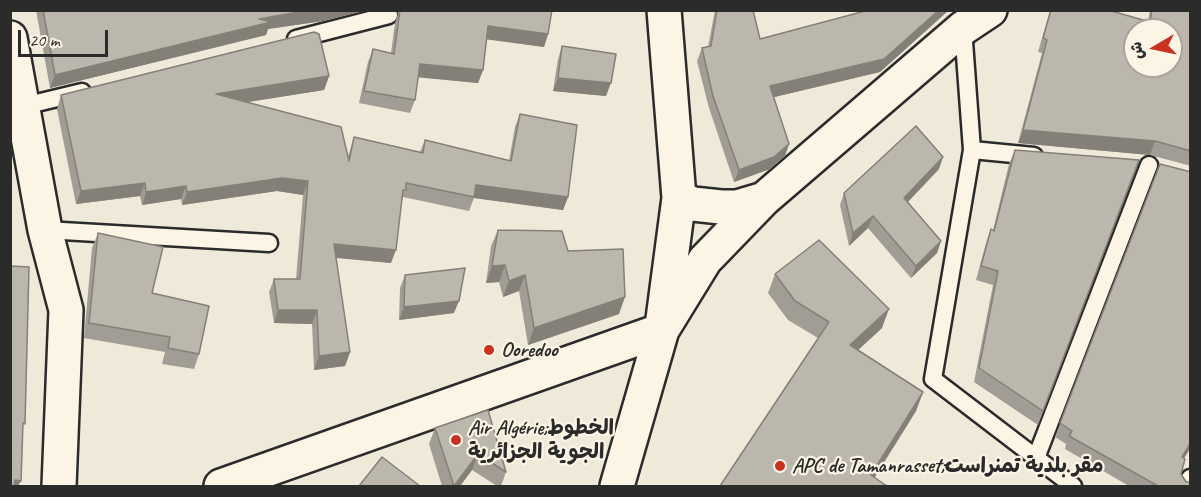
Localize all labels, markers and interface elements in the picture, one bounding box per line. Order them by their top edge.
scale bar [21,18,111,56]
north arrow [1123,18,1183,78]
text: 20 m [29,29,60,51]
text: ش [1126,40,1148,61]
place label: Ooredoo [501,337,558,363]
marker: Ooredoo [482,343,496,357]
place label: Air Algérie;الخطوط الجوية الجزائرية [468,415,614,465]
marker: Air Algérie;الخطوط الجوية الجزائرية [449,433,463,447]
place label: APC de Tamanrasset;مقر بلدية تمنراست [792,453,1104,479]
marker: APC de Tamanrasset;مقر بلدية تمنراست [773,459,787,473]

